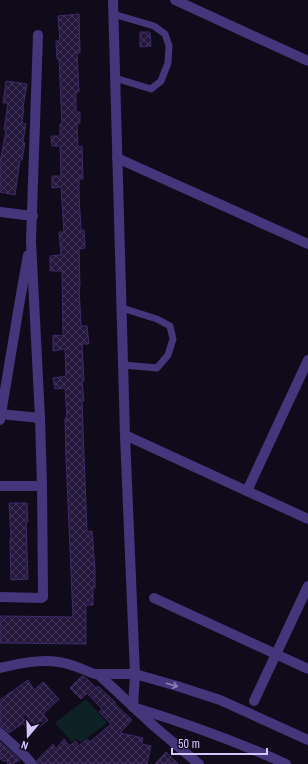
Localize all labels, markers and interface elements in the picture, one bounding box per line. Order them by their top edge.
one-way arrow [166,681,179,689]
north arrow [8,716,48,756]
scale bar [172,730,267,756]
text: 50 m [178,736,200,752]
text: N [19,738,30,753]

